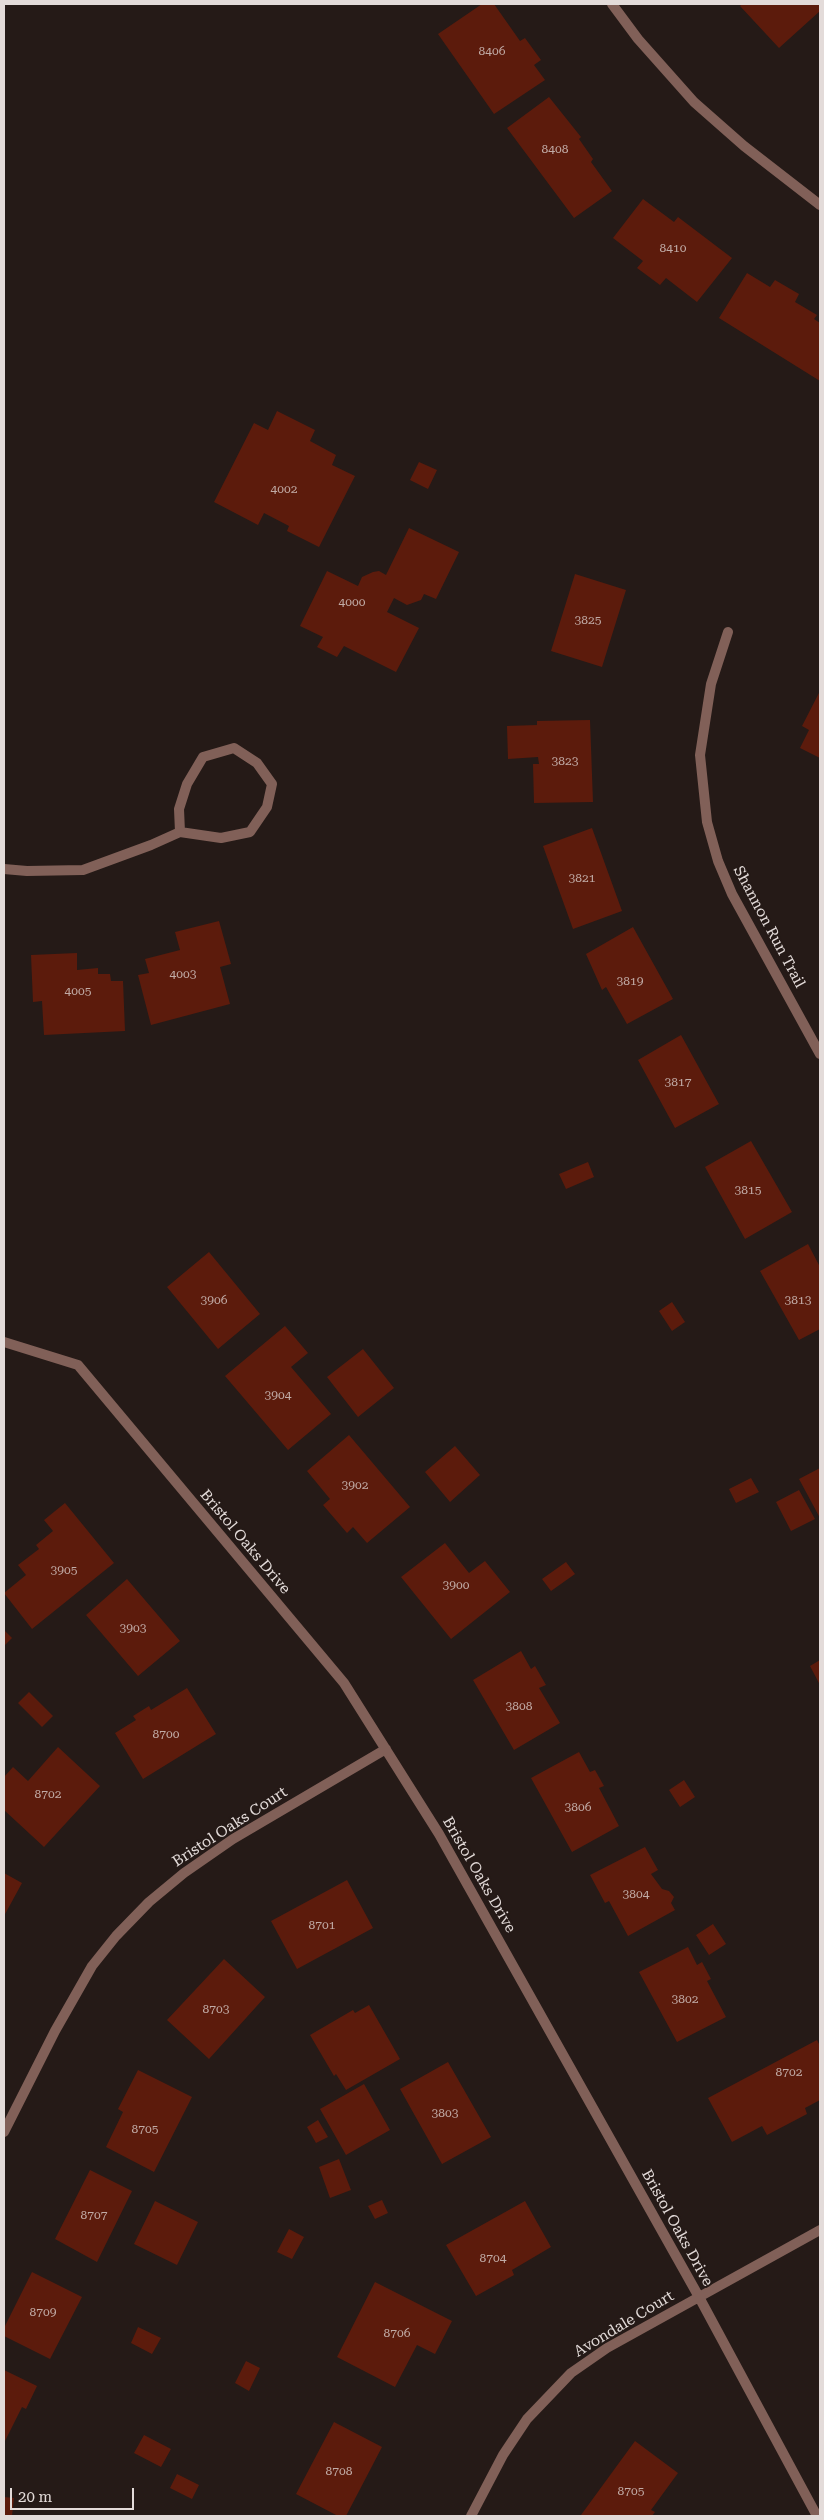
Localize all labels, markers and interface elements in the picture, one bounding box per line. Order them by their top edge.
house number: 8406 [479,44,505,58]
house number: 8408 [542,142,568,156]
house number: 8410 [660,241,686,255]
house number: 4002 [271,482,297,496]
house number: 4000 [339,595,365,609]
house number: 3825 [575,613,601,627]
house number: 3823 [552,754,578,768]
street label: Shannon Run Trail [729,863,809,991]
house number: 3821 [569,871,595,885]
house number: 4003 [170,967,196,981]
house number: 3819 [617,974,643,988]
house number: 4005 [65,984,91,998]
house number: 3817 [665,1075,691,1089]
house number: 3815 [735,1183,761,1197]
house number: 3906 [201,1293,227,1307]
house number: 3813 [785,1293,811,1307]
house number: 3904 [265,1388,291,1402]
house number: 3902 [342,1478,368,1492]
street label: Bristol Oaks Drive [196,1486,294,1598]
house number: 3905 [51,1563,77,1577]
house number: 3900 [443,1578,469,1592]
house number: 3903 [120,1621,146,1635]
house number: 3808 [506,1699,532,1713]
house number: 8700 [153,1727,179,1741]
street label: Bristol Oaks Court [169,1783,291,1871]
house number: 8702 [35,1787,61,1801]
house number: 3806 [565,1800,591,1814]
street label: Bristol Oaks Drive [439,1814,519,1936]
house number: 3804 [623,1887,649,1901]
house number: 8701 [309,1918,335,1932]
house number: 3802 [672,1992,698,2006]
house number: 8703 [203,2002,229,2016]
house number: 8702 [776,2065,802,2079]
house number: 3803 [432,2106,458,2120]
house number: 8705 [132,2122,158,2136]
street label: Bristol Oaks Drive [637,2166,717,2290]
house number: 8707 [81,2208,107,2222]
house number: 8704 [480,2251,506,2265]
street label: Avondale Court [571,2287,677,2361]
house number: 8709 [30,2305,56,2319]
house number: 8706 [384,2326,410,2340]
house number: 8708 [326,2464,352,2478]
scale bar [12,2478,136,2510]
house number: 8705 [618,2484,644,2498]
text: 20 m [18,2488,52,2506]

